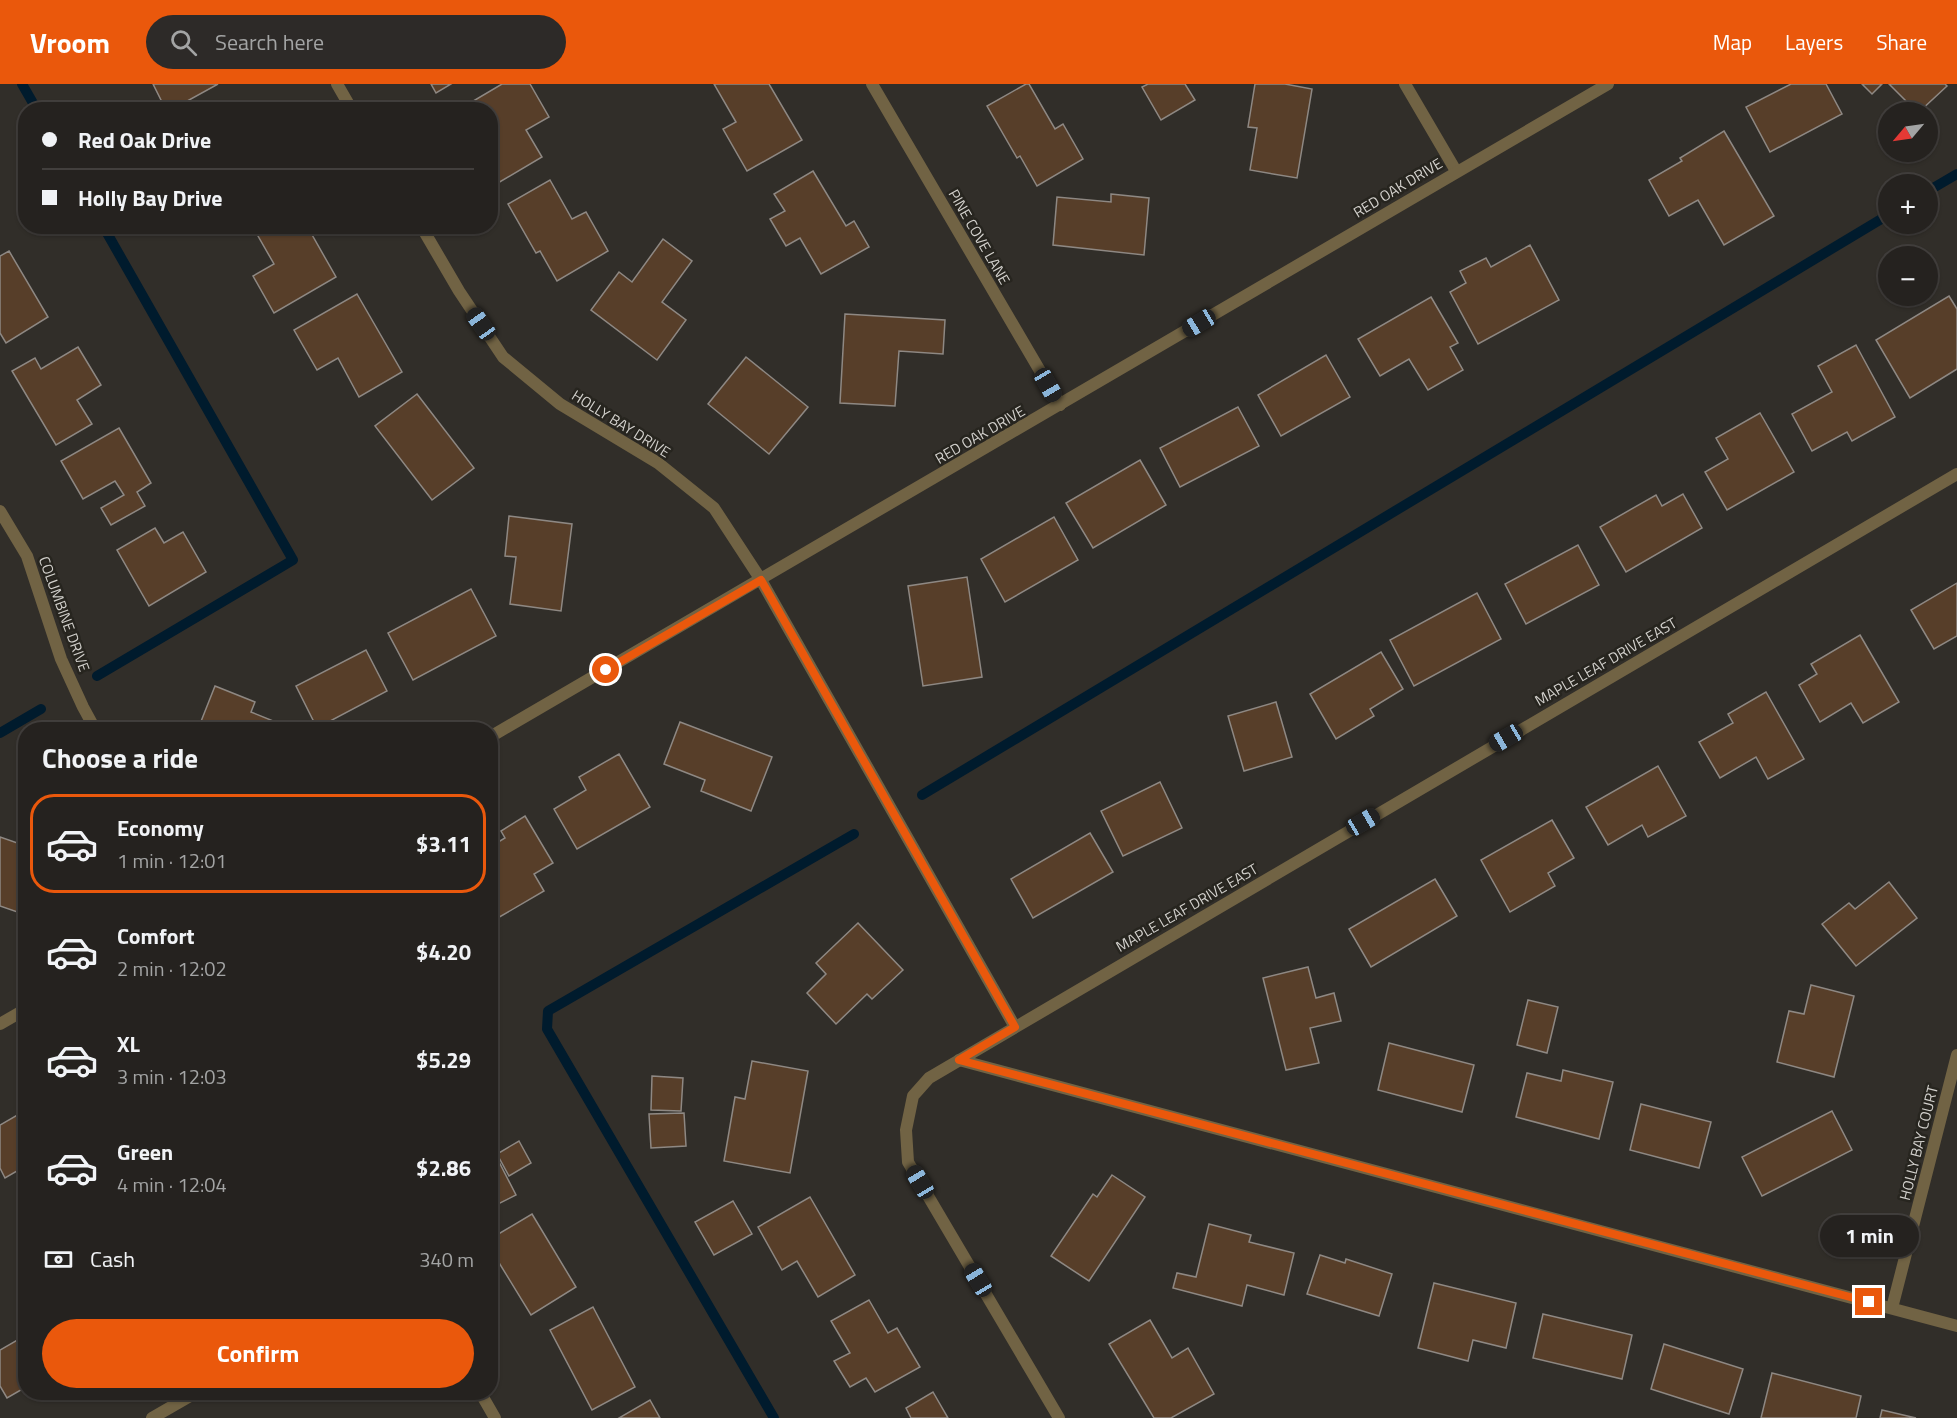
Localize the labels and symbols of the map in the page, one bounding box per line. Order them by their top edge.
north arrow [1878,102,1938,162]
street label: RED OAK DRIVE [1349,152,1447,223]
street label: PINE COVE LANE [943,185,1016,289]
car [463,304,499,344]
car [1179,306,1219,340]
car [1031,365,1065,405]
street label: HOLLY BAY DRIVE [567,384,675,463]
street label: RED OAK DRIVE [930,399,1029,470]
street label: COLUMBINE DRIVE [33,553,96,675]
street label: MAPLE LEAF DRIVE EAST [1530,611,1681,712]
route start [592,656,619,683]
car [1486,721,1526,755]
car [1343,805,1383,839]
street label: MAPLE LEAF DRIVE EAST [1111,857,1262,958]
street label: HOLLY BAY COURT [1893,1083,1944,1203]
car [903,1162,937,1202]
callout: 1 min [1820,1215,1918,1257]
car [961,1260,995,1300]
route end [1855,1288,1882,1315]

